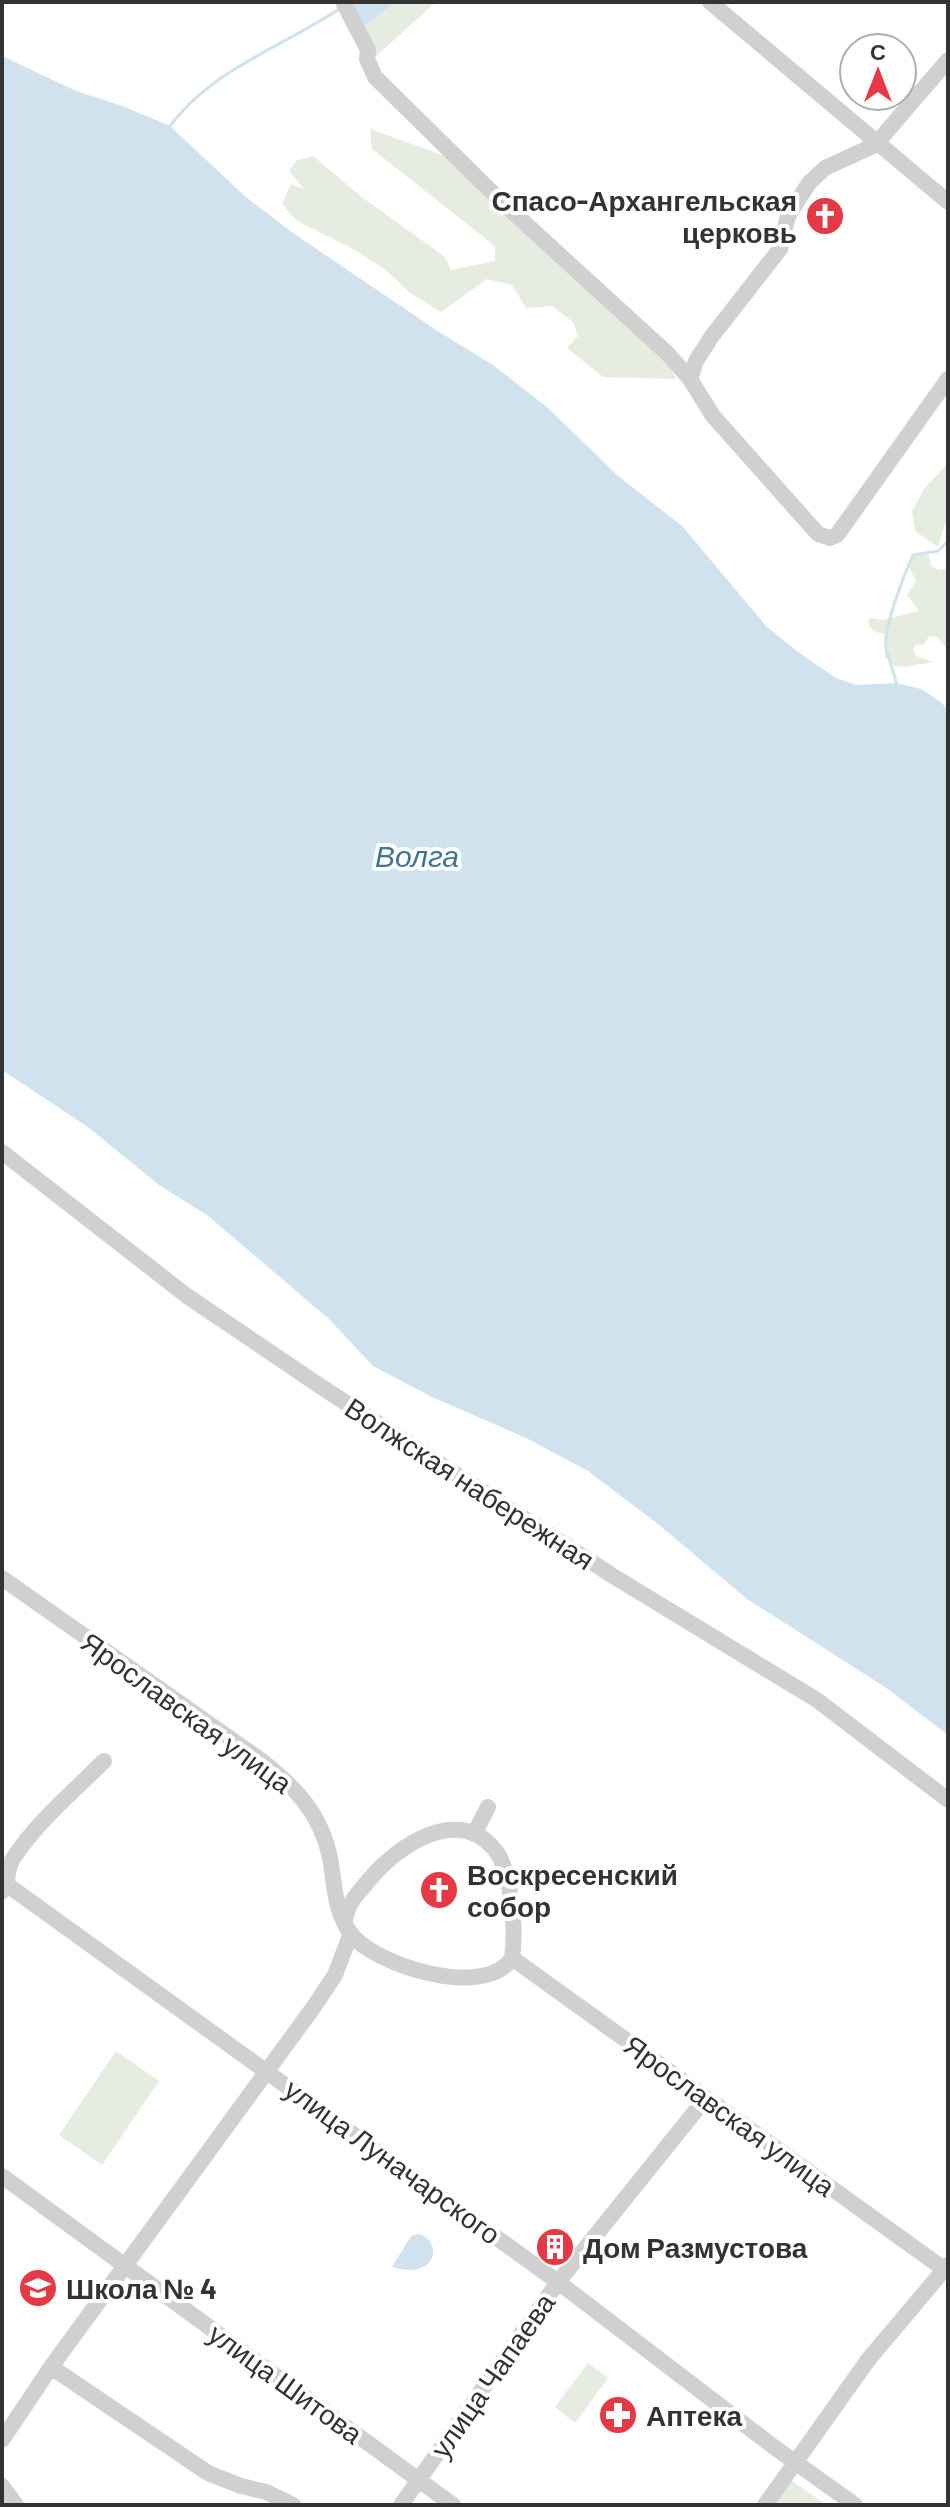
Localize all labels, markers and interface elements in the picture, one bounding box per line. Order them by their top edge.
north arrow [838,32,918,112]
text: С [870,38,886,64]
place label: Спасо-Архангельская церковь [491,183,797,249]
church icon: Спасо-Архангельская церковь [804,195,846,237]
water label: Волга [375,837,459,873]
street label: Волжская набережная [339,1390,601,1576]
street label: Ярославская улица [75,1624,299,1800]
place label: Воскресенский собор [467,1857,678,1923]
church icon: Воскресенский собор [418,1869,460,1911]
street label: Ярославская улица [618,2027,842,2203]
street label: улица Луначарского [278,2071,508,2251]
building icon: Дом Размустова [534,2226,576,2268]
place label: Дом Размустова [583,2230,808,2264]
school or university icon: Школа № 4 [17,2267,59,2309]
place label: Школа № 4 [66,2271,217,2305]
street label: улица Чапаева [423,2286,562,2464]
street label: улица Шитова [202,2316,370,2451]
pharmacy icon: Аптека [597,2394,639,2436]
place label: Аптека [646,2398,742,2432]

